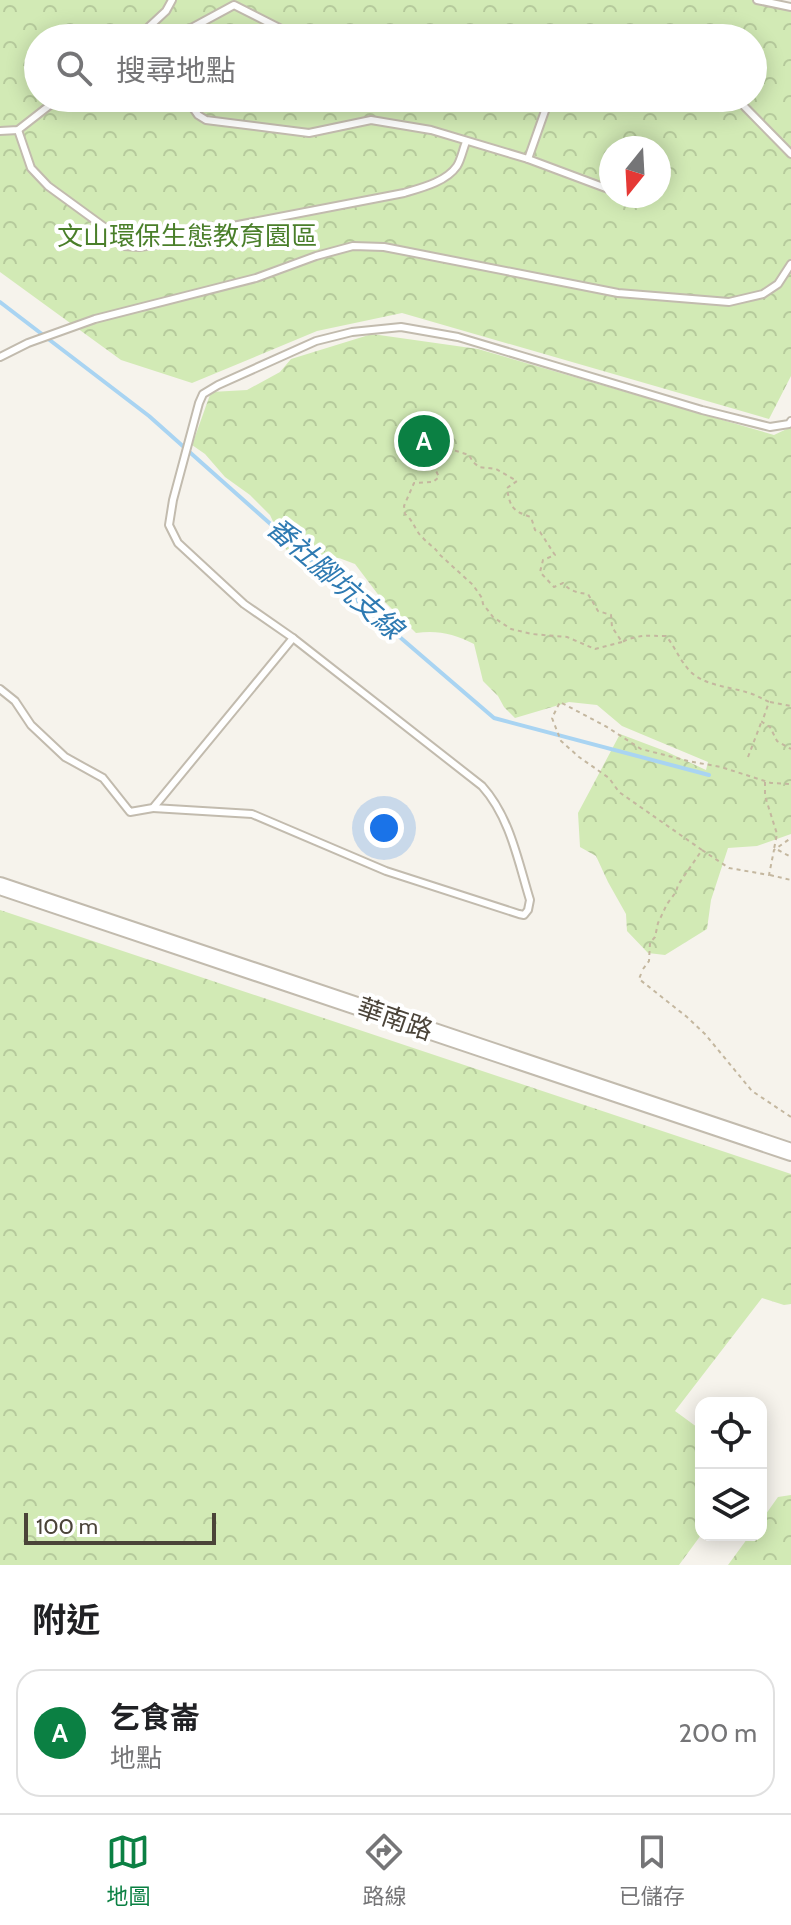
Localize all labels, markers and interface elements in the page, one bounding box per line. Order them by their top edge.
search box [24,24,767,112]
icon: search [52,46,96,90]
text: 搜尋地點 [116,52,236,89]
north arrow [599,136,671,208]
park label: 文山環保生態教育園區 [57,220,317,252]
pin: A [398,411,450,471]
water label: 番社腳坑支線 [260,510,412,648]
your location [364,808,404,848]
street label: 華南路 [353,991,437,1047]
map controls [695,1397,767,1541]
button: locate [695,1397,767,1469]
button: layers [695,1469,767,1541]
scale bar [24,1509,216,1545]
text: 100 m [36,1513,98,1540]
text: 附近 [32,1599,100,1641]
text: 乞食崙 [110,1699,200,1736]
text: A [52,1717,68,1749]
text: 200 m [678,1717,757,1749]
text: 地點 [110,1742,162,1774]
tab: 地圖 [106,1830,150,1910]
tab: 路線 [362,1830,407,1910]
tab: 已儲存 [619,1830,685,1910]

